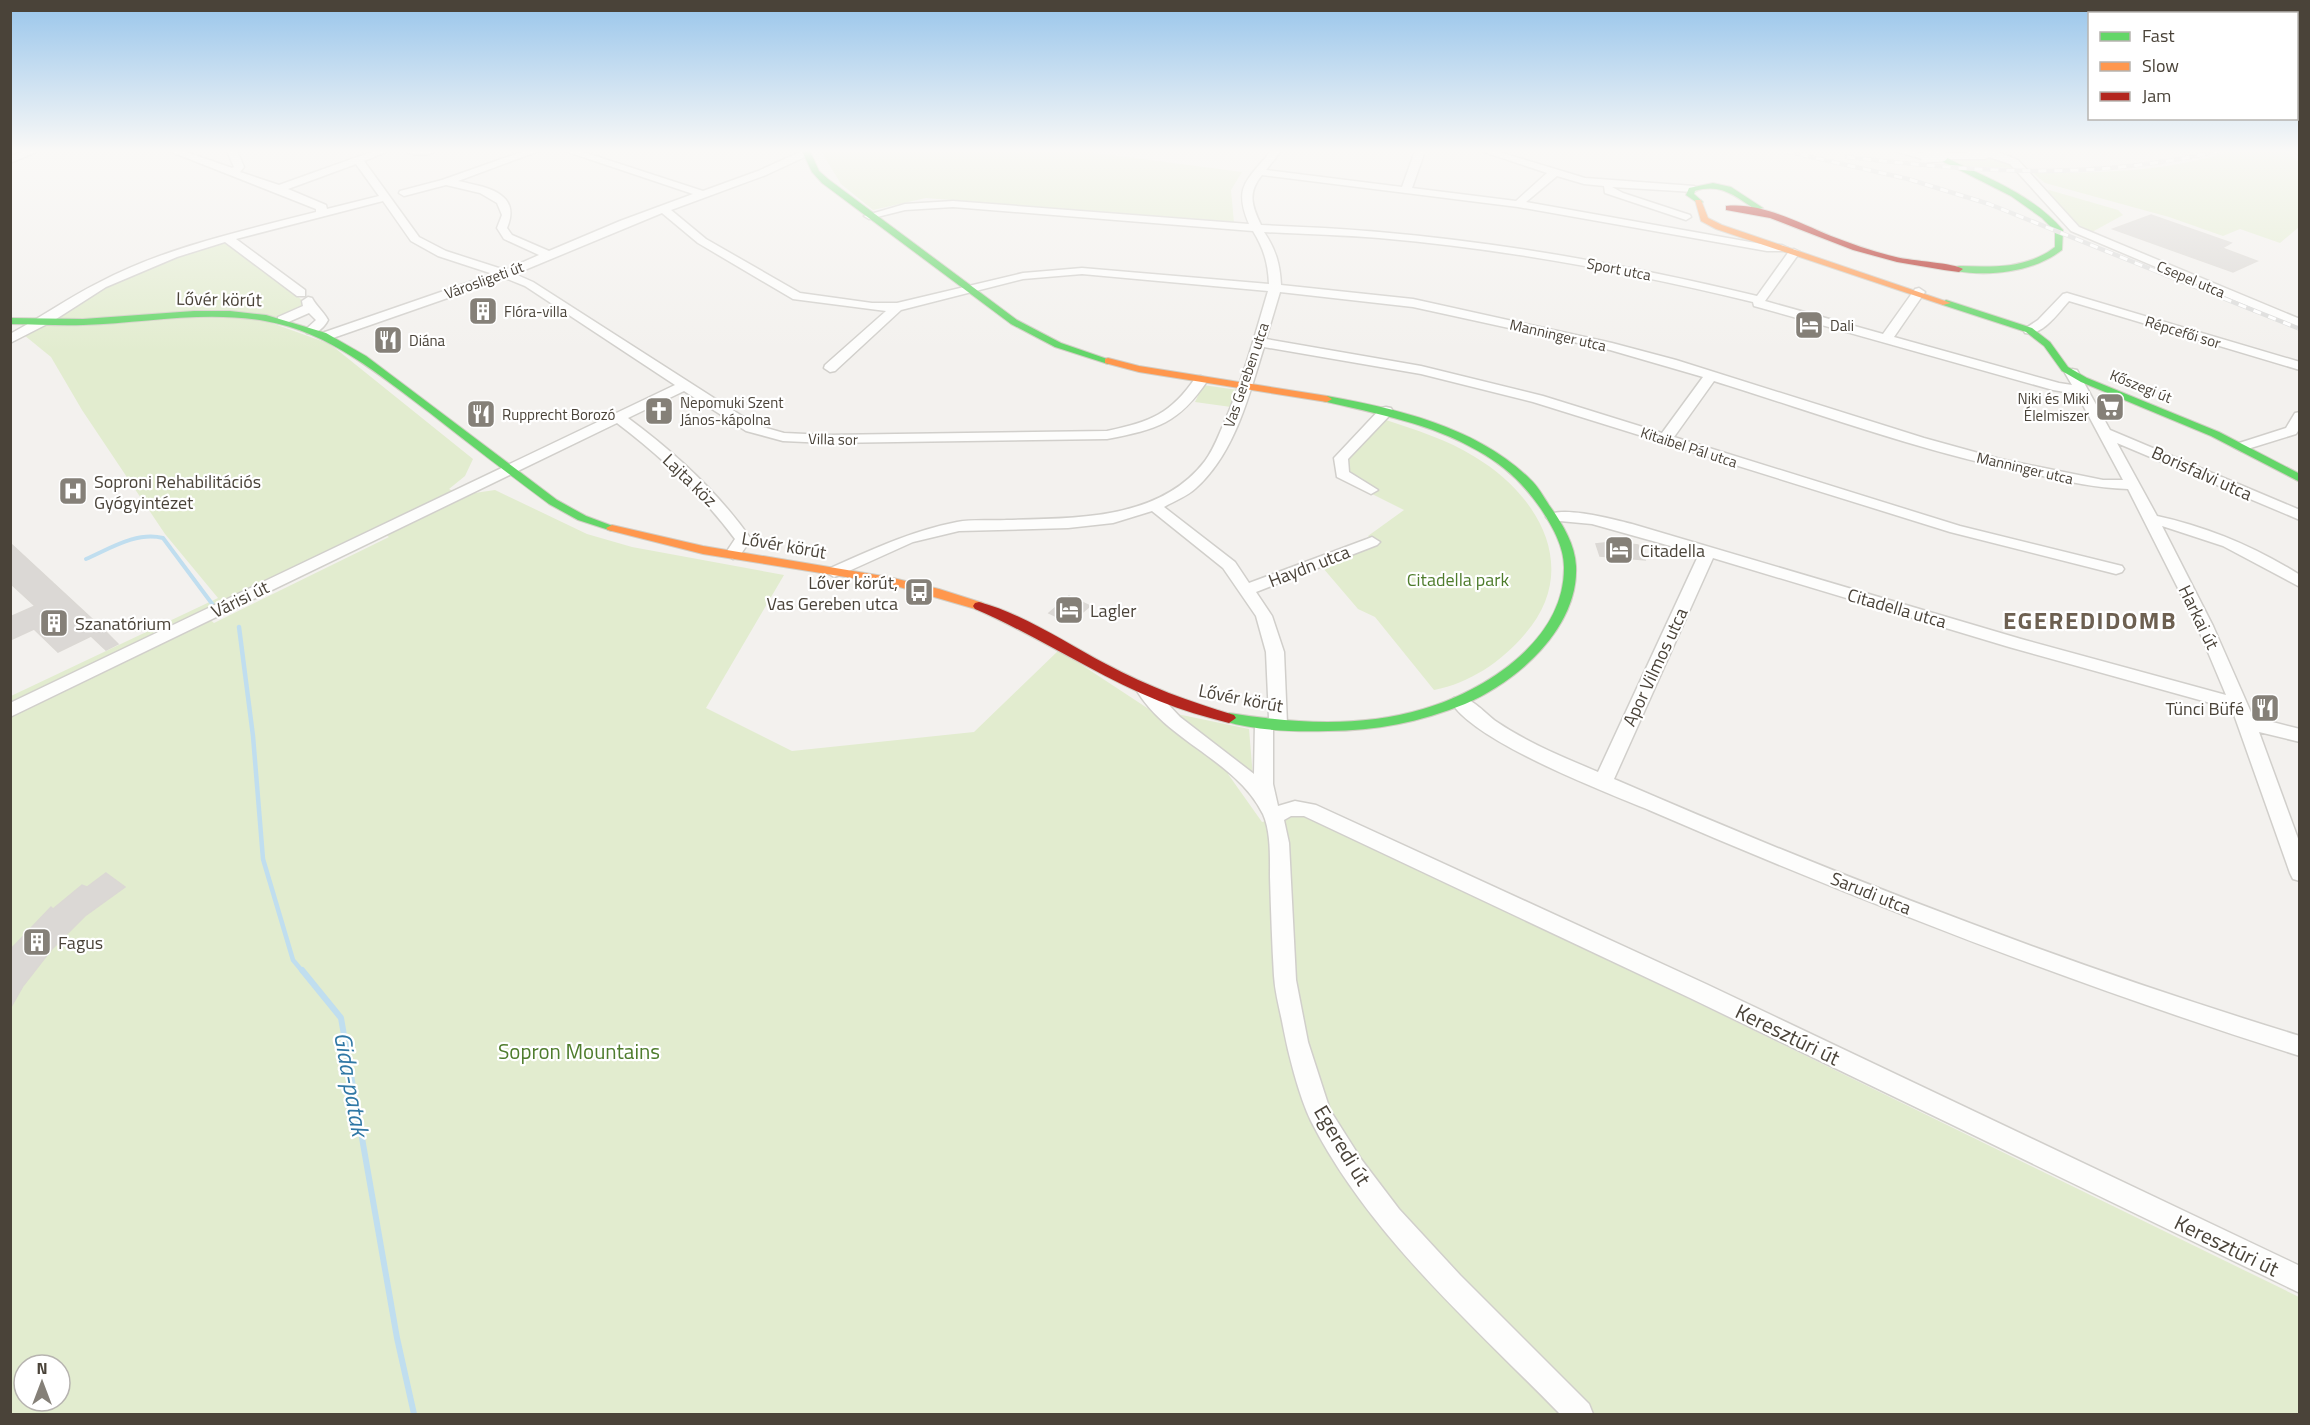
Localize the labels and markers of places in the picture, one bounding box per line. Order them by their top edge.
building icon: Flóra-villa [467,295,499,327]
place label: Flóra-villa [504,300,568,323]
hotel icon: Dali [1793,309,1825,341]
place label: Dali [1830,314,1854,337]
restaurant icon: Diána [372,324,404,356]
place label: Diána [409,329,446,352]
place label: Niki és Miki Élelmiszer [2018,387,2089,427]
place label: Nepomuki Szent János-kápolna [680,391,784,431]
supermarket icon: Niki és Miki Élelmiszer [2094,391,2126,423]
church icon: Nepomuki Szent János-kápolna [643,395,675,427]
restaurant icon: Rupprecht Borozó [465,398,497,430]
place label: Rupprecht Borozó [502,403,616,426]
place label: Soproni Rehabilitációs Gyógyintézet [94,468,261,516]
hospital icon: Soproni Rehabilitációs Gyógyintézet [57,475,89,507]
hotel icon: Citadella [1603,534,1635,566]
place label: Citadella [1640,537,1705,564]
place label: Lőver körút, Vas Gereben utca [766,569,898,617]
bus stop icon: Lőver körút, Vas Gereben utca [903,576,935,608]
hotel icon: Lagler [1053,594,1085,626]
place label: Lagler [1090,597,1136,624]
building icon: Szanatórium [38,607,70,639]
place label: Szanatórium [75,610,171,637]
restaurant icon: Tünci Büfé [2249,692,2281,724]
place label: Tünci Büfé [2166,695,2244,722]
building icon: Fagus [21,926,53,958]
place label: Fagus [58,929,103,956]

